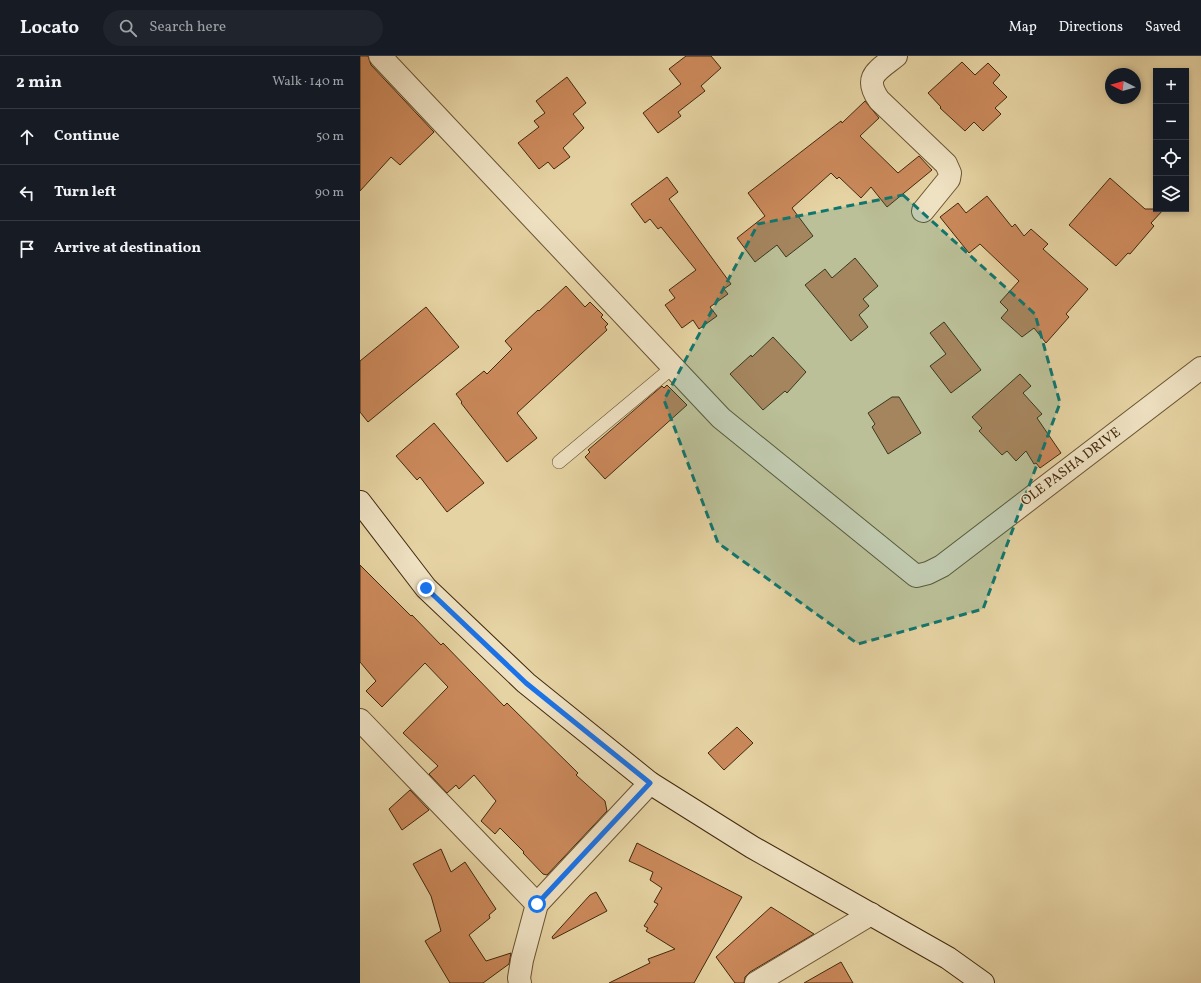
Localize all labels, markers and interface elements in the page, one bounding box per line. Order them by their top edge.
search box [103,10,383,46]
text: Locato [20,15,79,41]
icon: search [117,17,139,39]
text: Search here [149,17,226,38]
text: Map [1009,18,1037,37]
text: Directions [1059,18,1123,37]
text: Saved [1145,18,1181,37]
north arrow [1105,68,1141,104]
map controls [1153,68,1189,212]
button: + [1153,68,1189,104]
text: 2 min [16,71,62,94]
text: Walk · 140 m [272,73,344,91]
button: − [1153,104,1189,140]
icon: ahead [16,126,38,148]
text: Continue [54,126,119,147]
text: 50 m [316,128,344,146]
button: locate [1153,140,1189,176]
button: layers [1153,176,1189,212]
icon: left [16,182,38,204]
text: Turn left [54,182,116,203]
text: 90 m [315,184,344,202]
icon: arrive [16,238,38,260]
text: Arrive at destination [54,238,201,259]
street label: OLE PASHA DRIVE [1017,423,1125,511]
route end [417,579,435,597]
route start [528,895,546,913]

